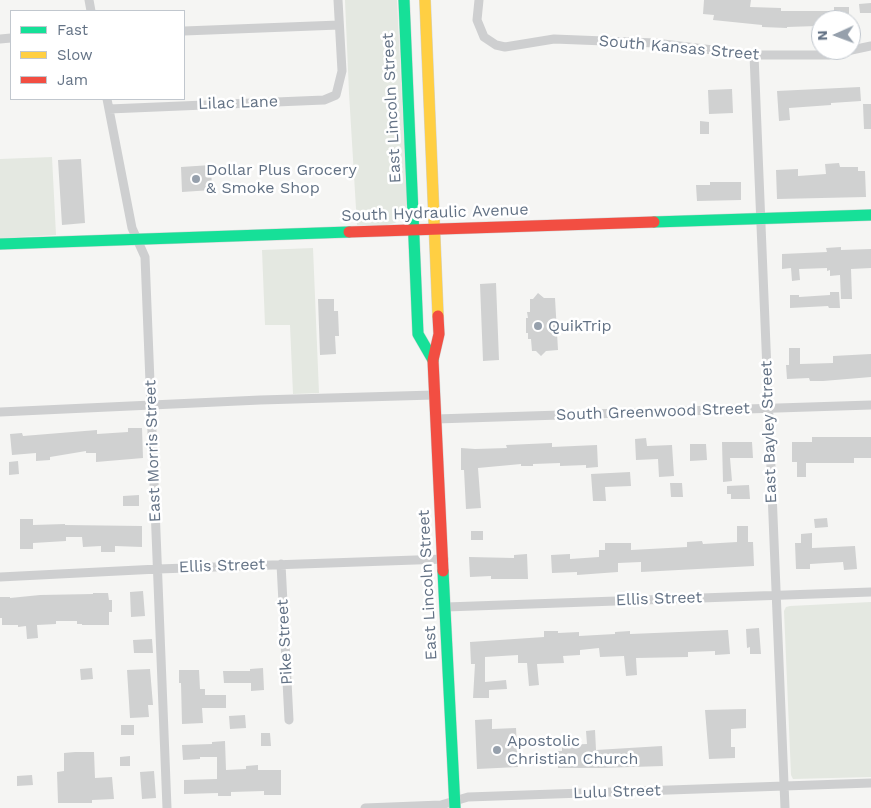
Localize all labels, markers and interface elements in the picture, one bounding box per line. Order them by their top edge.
legend [10,10,185,100]
north arrow [811,10,861,60]
text: Fast [57,21,88,39]
text: N [814,30,830,41]
street label: South Kansas Street [598,31,760,65]
street label: East Lincoln Street [378,32,406,184]
text: Slow [57,46,93,64]
text: Jam [57,71,88,89]
street label: Lilac Lane [198,92,278,114]
place label: Dollar Plus Grocery & Smoke Shop [206,160,357,198]
marker: Dollar Plus Grocery & Smoke Shop [190,173,202,185]
street label: South Hydraulic Avenue [341,200,529,226]
place label: QuikTrip [548,316,612,336]
marker: QuikTrip [532,320,544,332]
street label: East Bayley Street [757,360,781,504]
street label: East Morris Street [141,380,165,522]
street label: South Greenwood Street [556,399,750,425]
street label: East Lincoln Street [414,509,442,661]
street label: Ellis Street [179,555,265,577]
street label: Ellis Street [616,588,702,610]
street label: Pike Street [273,599,297,685]
place label: Apostolic Christian Church [507,731,638,769]
marker: Apostolic Christian Church [491,744,503,756]
street label: Lulu Street [573,781,661,803]

